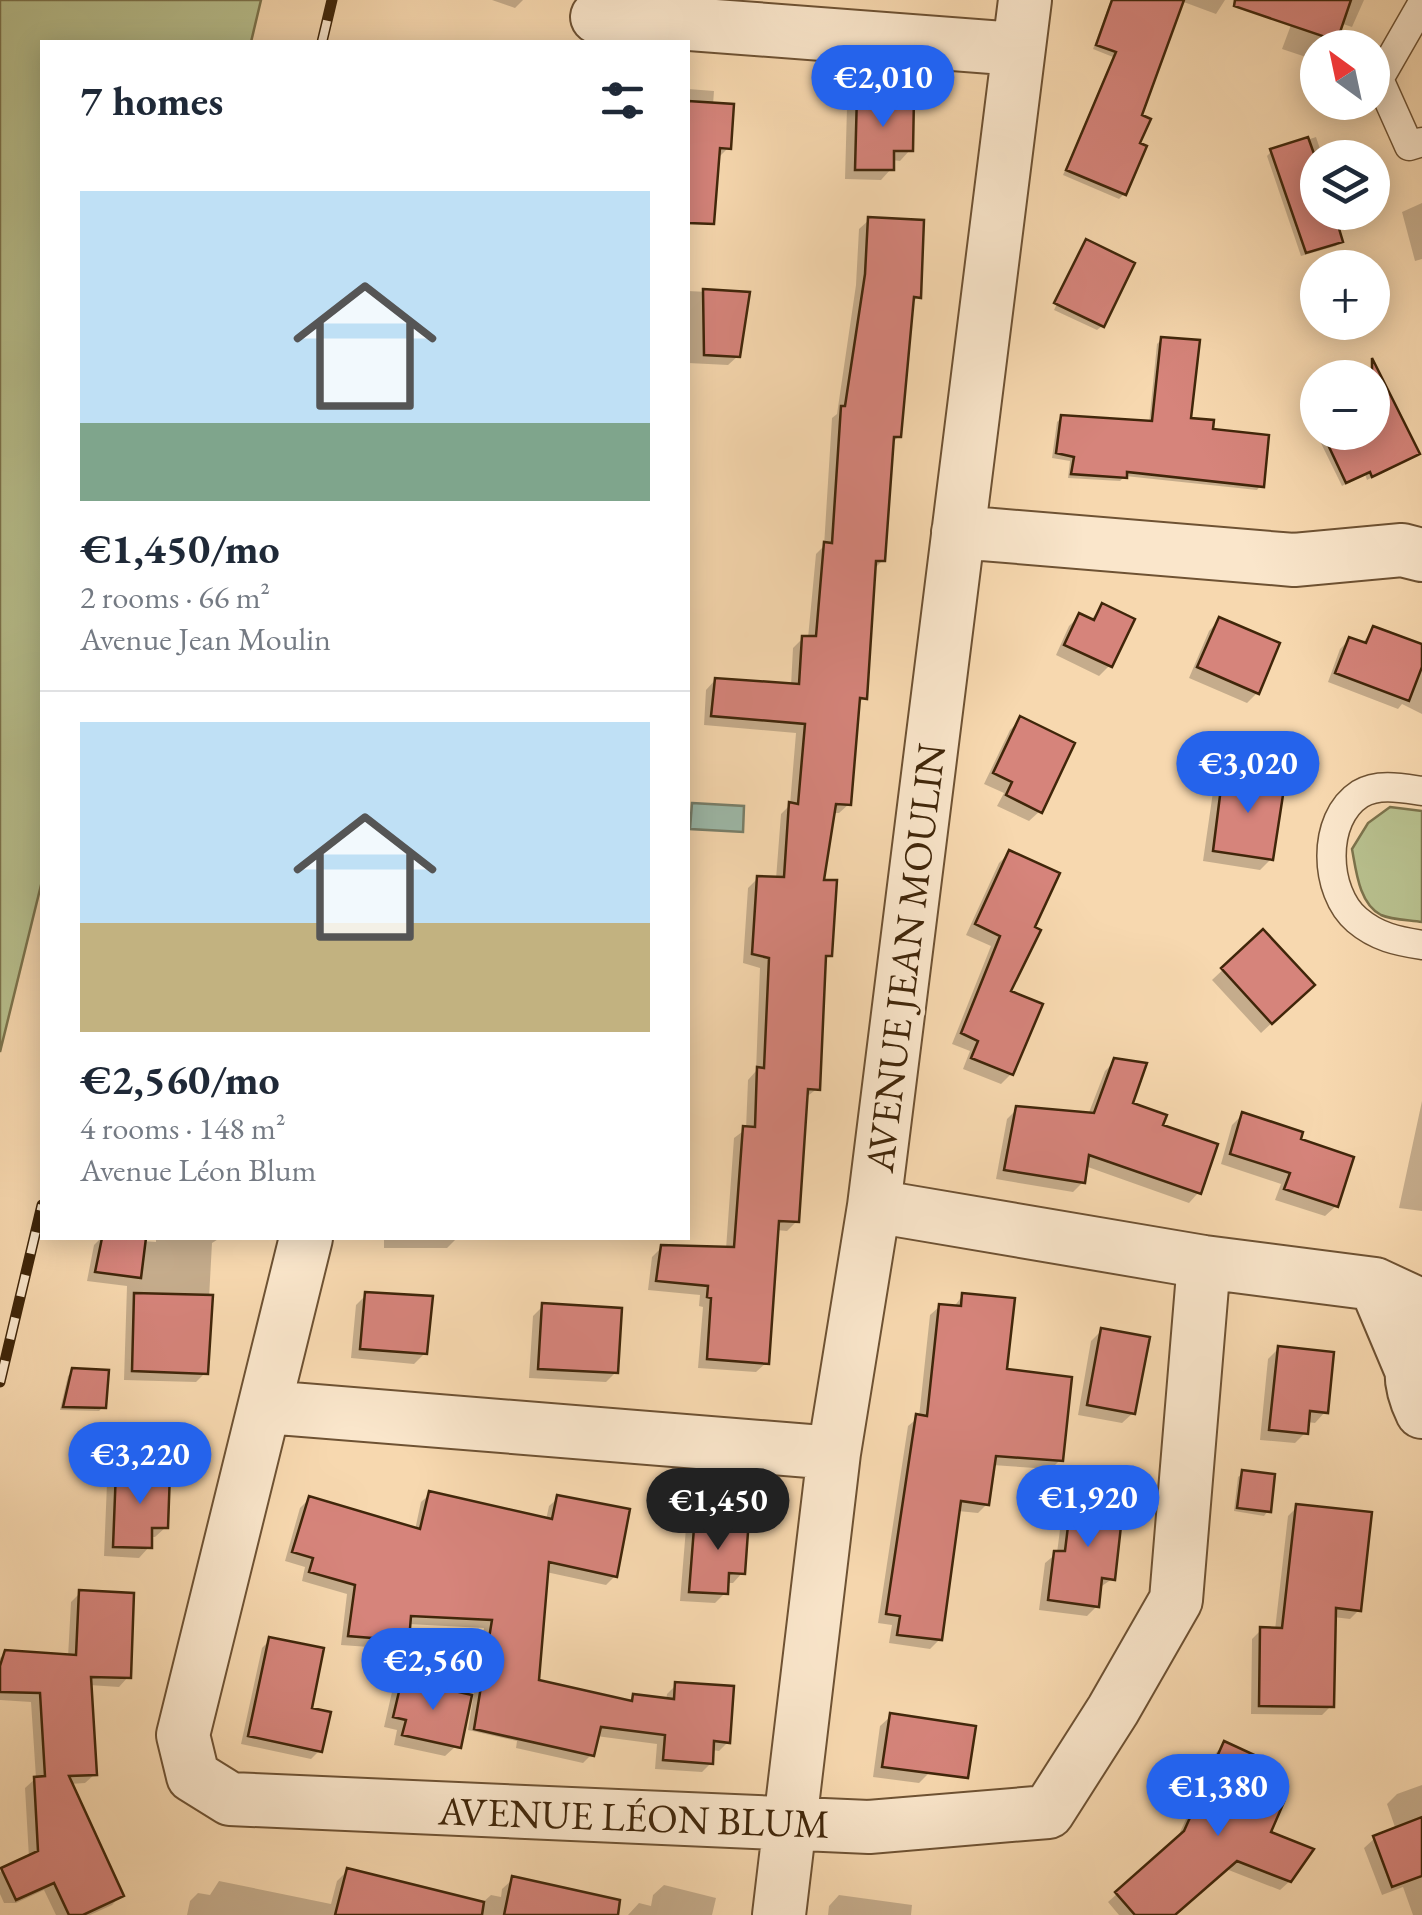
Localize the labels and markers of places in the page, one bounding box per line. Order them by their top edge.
pin: €2,010 [802,45,964,130]
pin: €3,020 [1167,731,1329,816]
pin: €3,220 [59,1422,221,1507]
pin: €1,920 [1007,1465,1169,1550]
pin: €1,450 [637,1468,799,1553]
pin: €2,560 [352,1628,514,1713]
pin: €1,380 [1137,1754,1299,1839]

